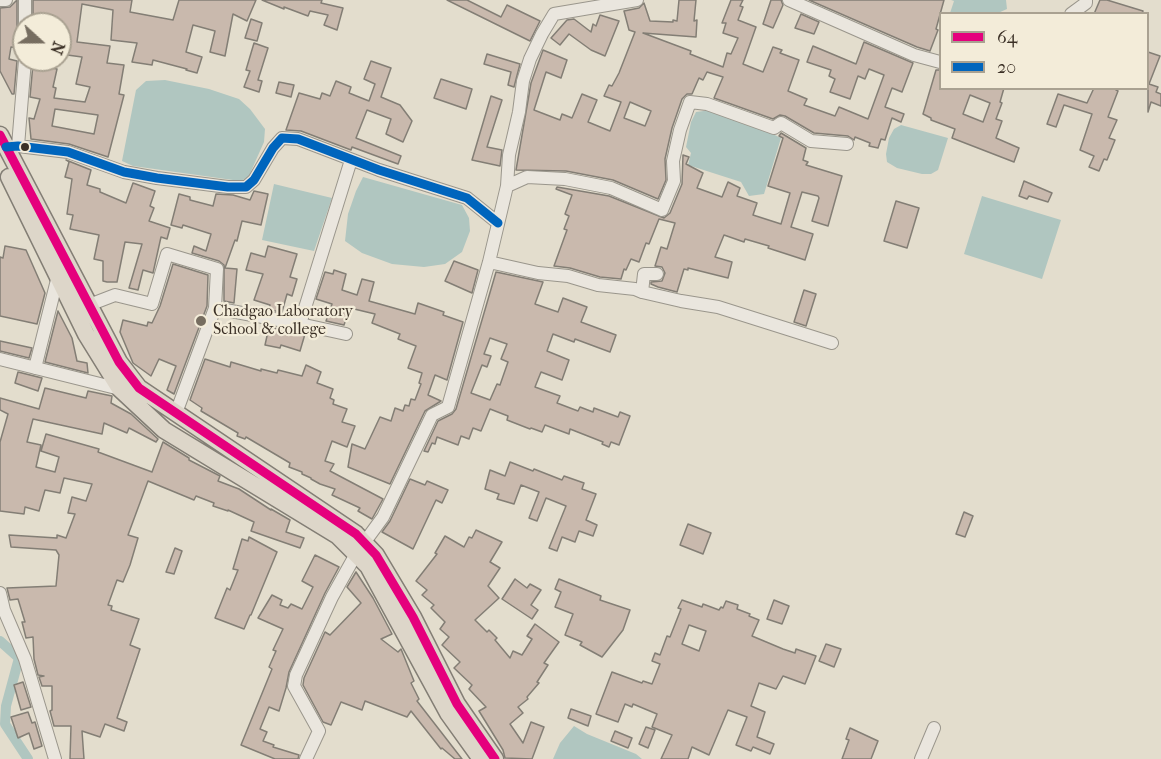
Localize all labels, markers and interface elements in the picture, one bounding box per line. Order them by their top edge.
north arrow [12,12,72,72]
legend [939,12,1149,90]
text: 64 [997,27,1017,48]
text: N [46,39,68,57]
text: 20 [997,57,1016,78]
unlabelled marker [19,141,31,153]
place label: Chadgao Laboratory School & college [213,302,353,340]
marker: Chadgao Laboratory School & college [194,314,208,328]

